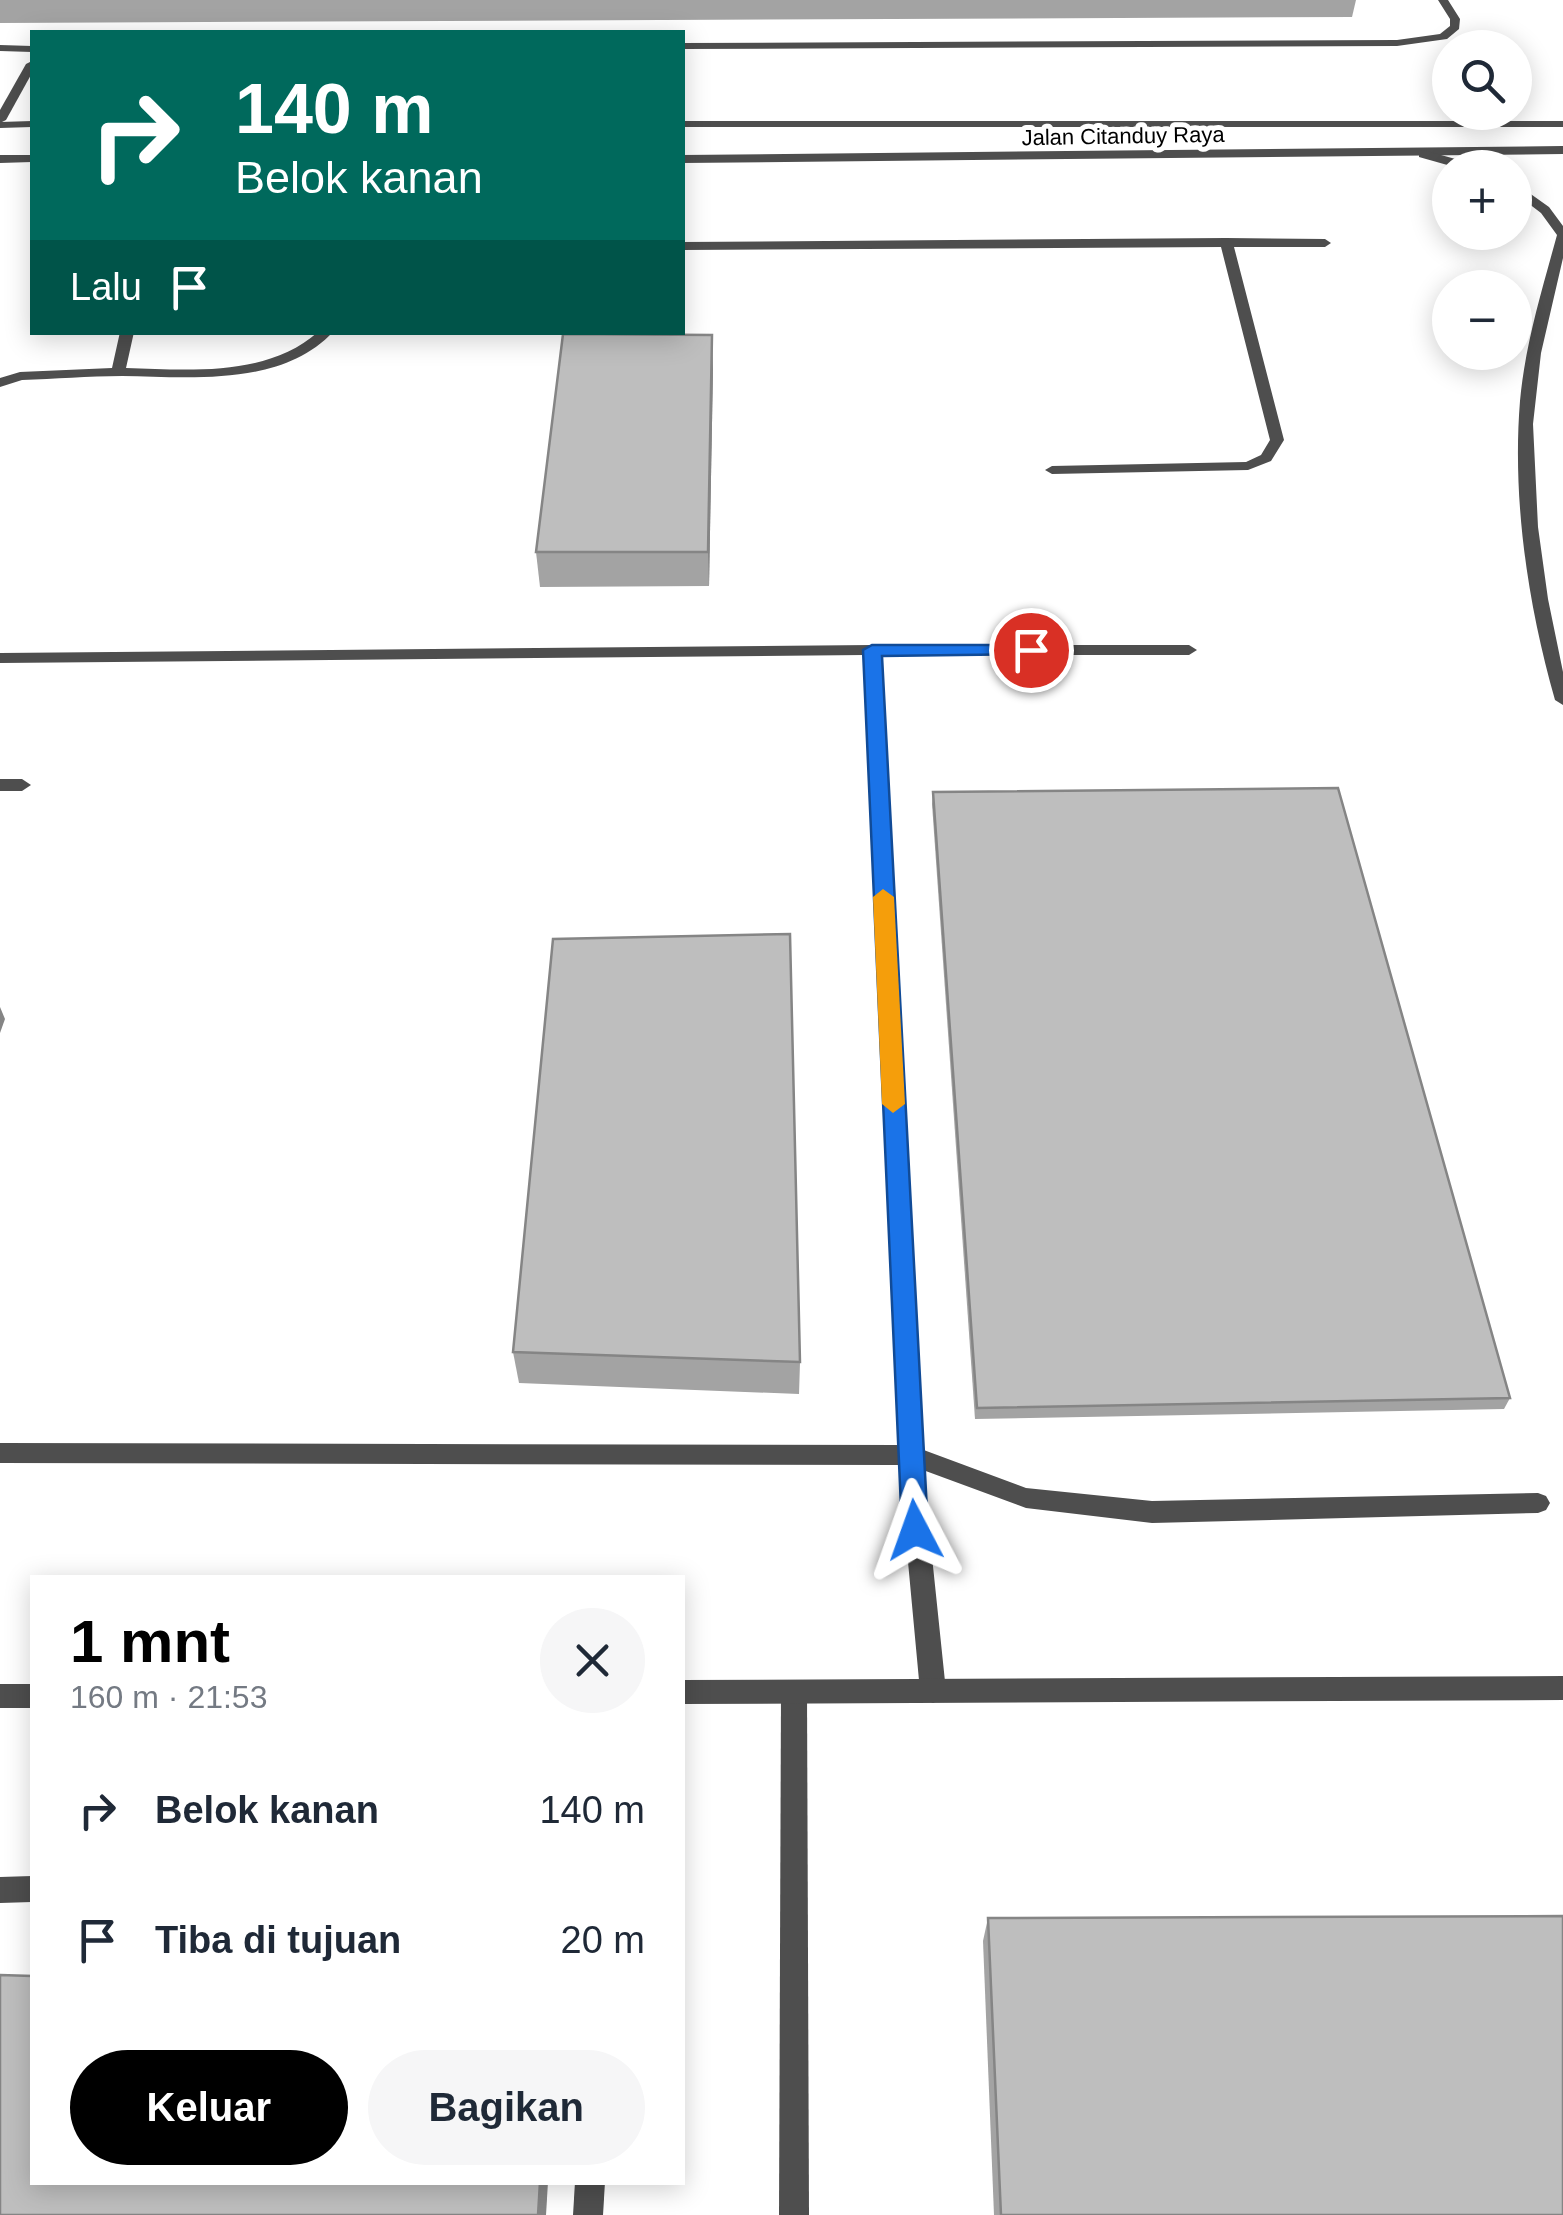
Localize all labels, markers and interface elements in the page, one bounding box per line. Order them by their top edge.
map controls [1432,30,1532,370]
button: search [1432,30,1532,130]
icon: right [70,70,200,200]
text: 140 m [235,70,433,148]
street label: Jalan Citanduy Raya [1021,122,1225,150]
button: + [1432,150,1532,250]
text: Belok kanan [235,152,483,203]
icon: arrive [162,260,217,315]
text: Lalu [70,266,142,308]
button: − [1432,270,1532,370]
pin [989,608,1074,693]
icon: arrive [1004,623,1059,678]
position arrow [863,1478,967,1582]
text: 1 mnt [70,1608,230,1675]
button: close [540,1608,645,1713]
text: 160 m · 21:53 [70,1679,267,1715]
icon: right [70,1783,125,1838]
text: Belok kanan [155,1789,379,1831]
text: 140 m [539,1789,645,1831]
icon: arrive [70,1913,125,1968]
text: Tiba di tujuan [155,1919,401,1961]
text: 20 m [561,1919,645,1961]
button: Keluar [70,2050,348,2165]
button: Bagikan [368,2050,645,2165]

